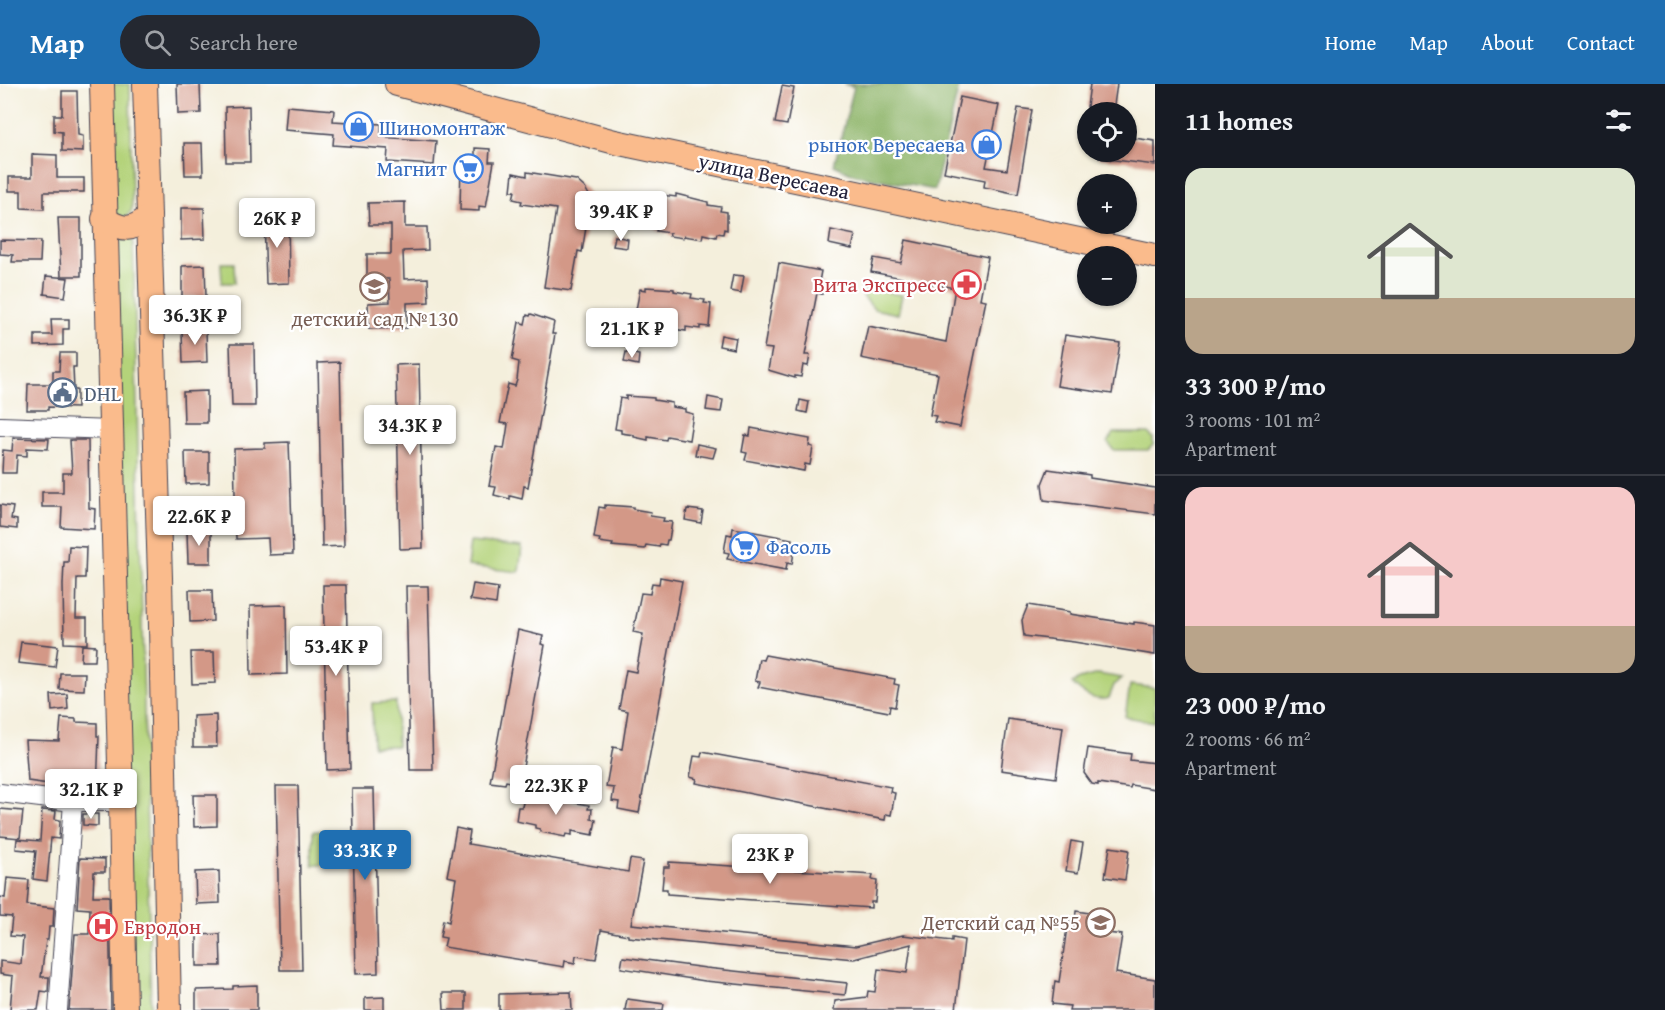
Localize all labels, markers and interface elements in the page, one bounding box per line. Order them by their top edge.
search box [120,15,540,69]
text: Map [30,22,84,63]
icon: search [141,26,174,59]
text: Search here [189,26,298,58]
text: Home [1325,27,1376,58]
text: Map [1409,27,1448,58]
text: About [1481,27,1534,58]
text: Contact [1567,27,1635,58]
text: 11 homes [1185,101,1293,140]
map controls [1077,102,1137,306]
button: locate [1077,102,1137,162]
icon: filters [1602,104,1635,137]
shop icon: Шиномонтаж [342,111,374,143]
place label: Шиномонтаж [379,112,506,143]
shop icon: рынок Вересаева [970,128,1002,160]
place label: рынок Вересаева [808,129,965,160]
street label: улица Вересаева [695,145,852,207]
supermarket icon: Магнит [452,152,484,184]
place label: Магнит [377,153,447,184]
button: + [1077,174,1137,234]
pin: 39.4K ₽ [566,191,676,242]
text: 39.4K ₽ [589,196,653,225]
pin: 26K ₽ [235,198,319,249]
text: 26K ₽ [253,203,301,232]
icon: home [1356,207,1464,315]
button: − [1077,246,1137,306]
pharmacy icon: Вита Экспресс [951,268,983,300]
place label: Вита Экспресс [813,269,946,300]
school or university icon: детский сад №130 [359,271,391,303]
pin: 36.3K ₽ [140,295,250,346]
text: 36.3K ₽ [163,300,227,329]
place label: детский сад №130 [292,303,458,334]
pin: 21.1K ₽ [577,308,687,359]
text: 21.1K ₽ [600,313,664,342]
text: 33 300 ₽/mo [1185,366,1326,405]
public building icon: DHL [47,377,79,409]
place label: DHL [84,378,121,409]
pin: 34.3K ₽ [355,405,465,456]
text: 3 rooms · 101 m² [1185,405,1320,434]
text: 34.3K ₽ [378,410,442,439]
text: Apartment [1185,434,1277,463]
pin: 22.6K ₽ [144,496,254,547]
text: 22.6K ₽ [167,501,231,530]
icon: home [1356,526,1464,634]
supermarket icon: Фасоль [729,530,761,562]
place label: Фасоль [766,531,831,562]
pin: 53.4K ₽ [281,626,391,677]
text: 53.4K ₽ [304,631,368,660]
text: 23 000 ₽/mo [1185,685,1326,724]
text: 2 rooms · 66 m² [1185,724,1311,753]
text: Apartment [1185,753,1277,782]
pin: 22.3K ₽ [501,765,611,816]
pin: 32.1K ₽ [36,769,146,820]
text: 22.3K ₽ [524,770,588,799]
text: 32.1K ₽ [59,774,123,803]
pin: 33.3K ₽ [310,830,420,881]
pin: 23K ₽ [728,834,812,885]
text: 33.3K ₽ [333,835,397,864]
text: 23K ₽ [746,839,794,868]
school or university icon: Детский сад №55 [1085,906,1117,938]
place label: Детский сад №55 [920,907,1080,938]
hospital icon: Евродон [87,910,119,942]
place label: Евродон [124,911,201,942]

